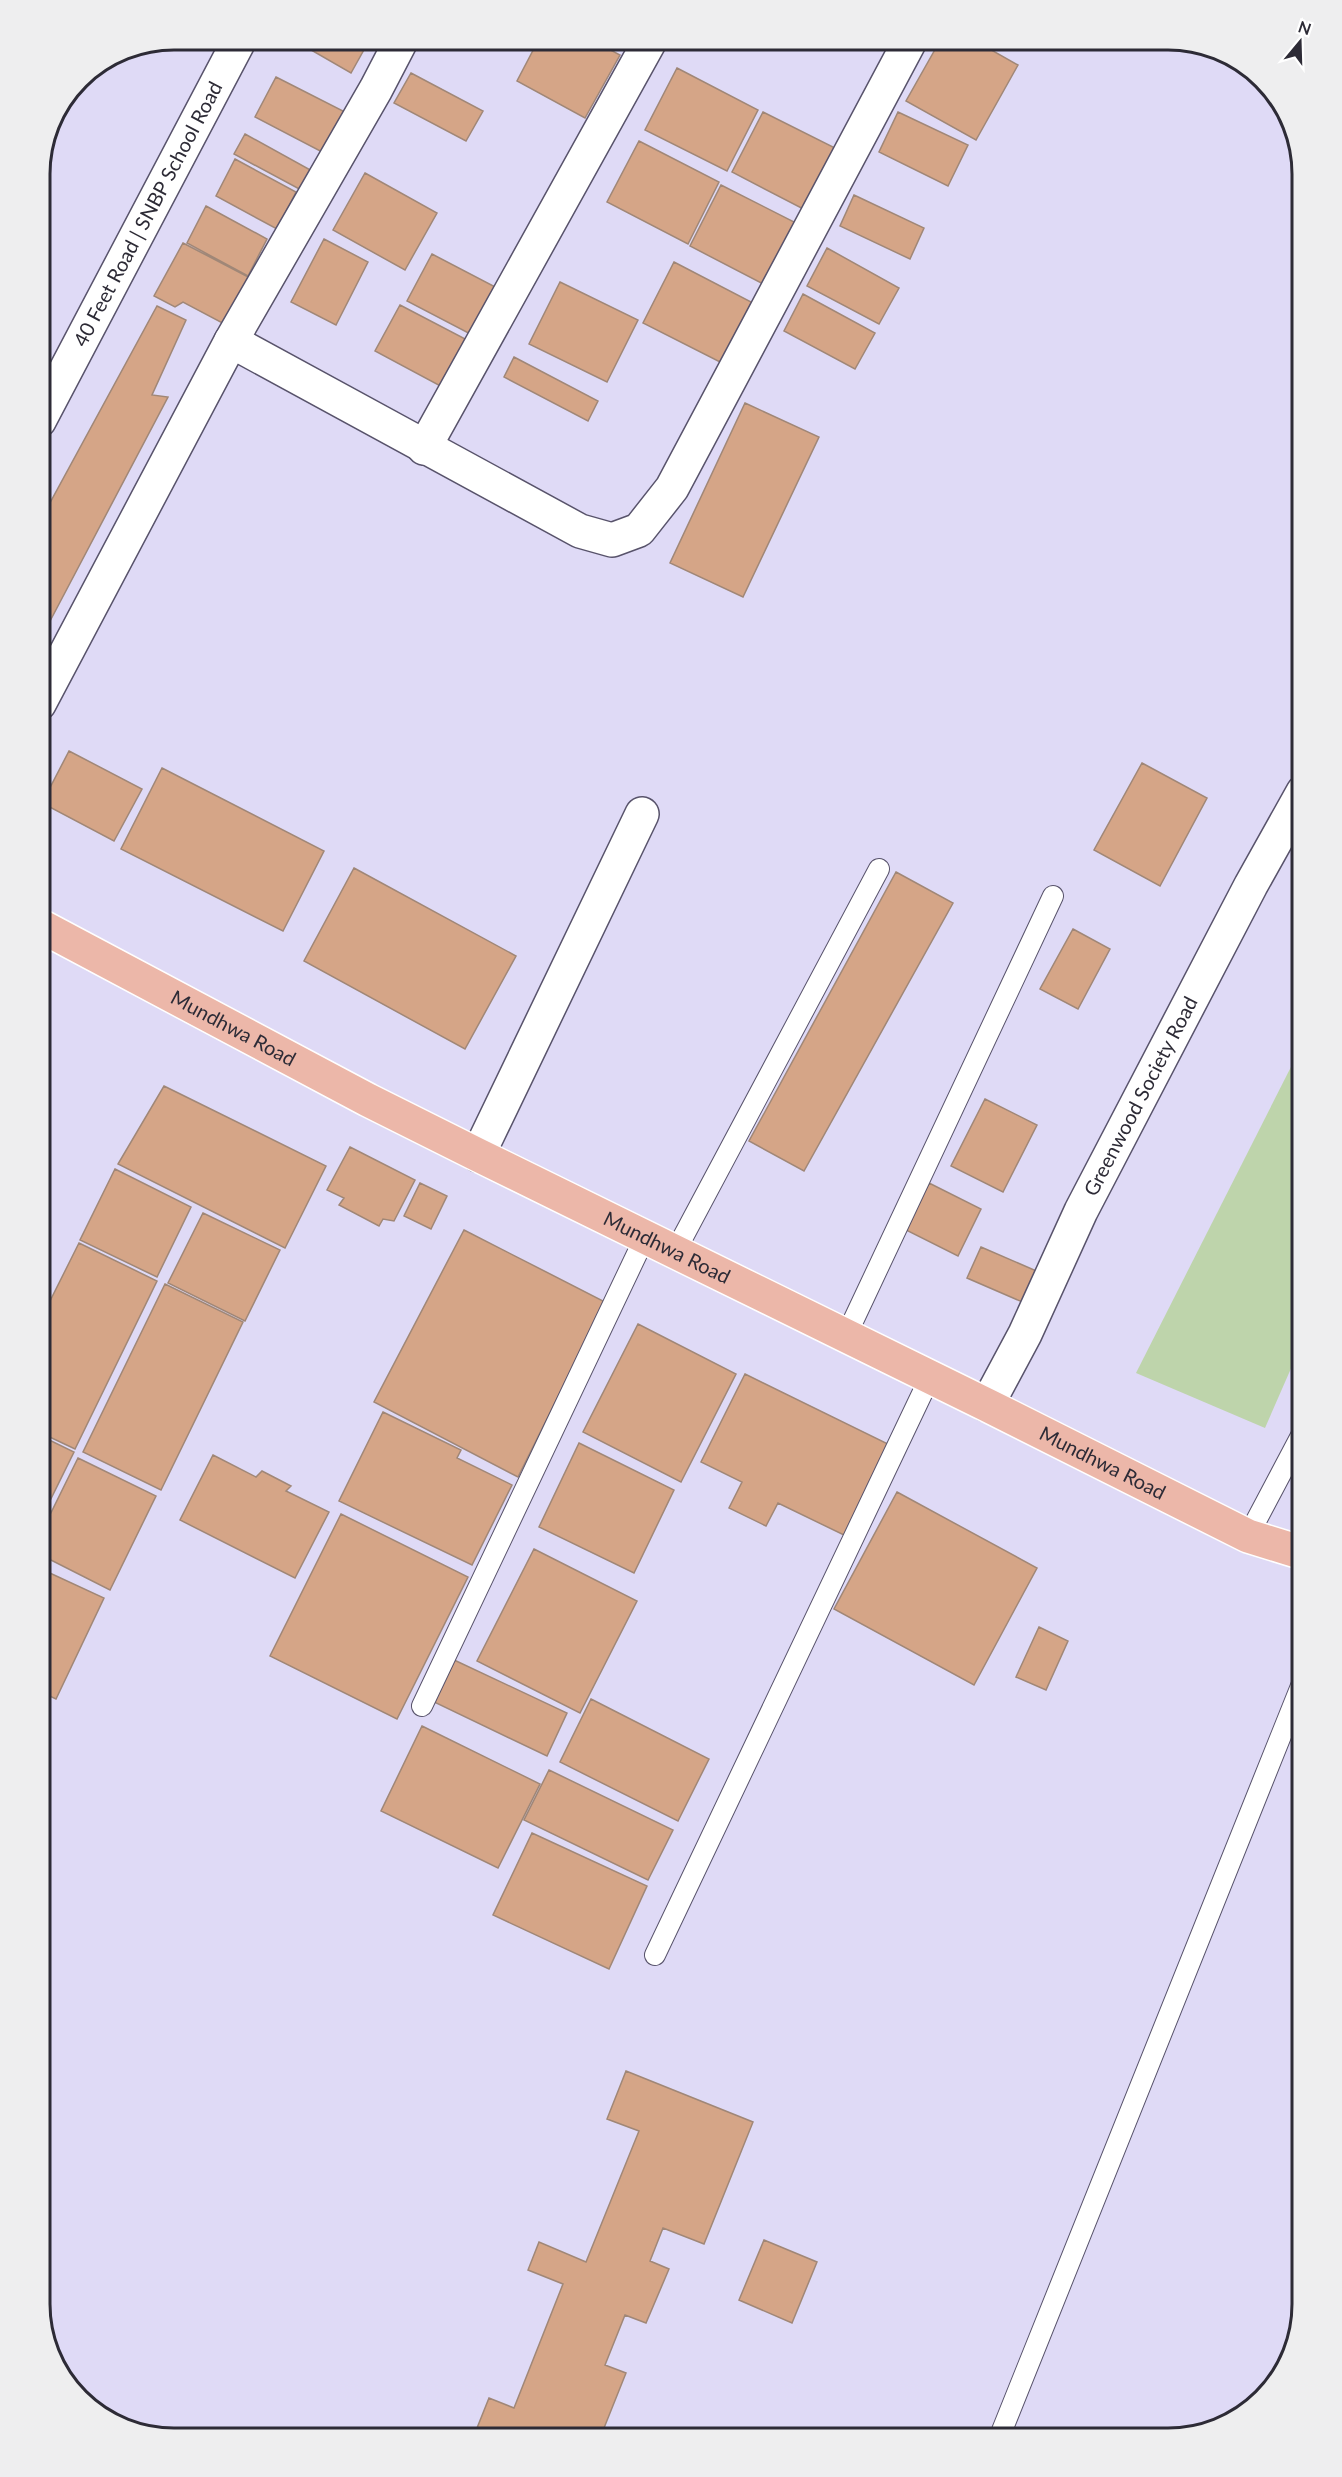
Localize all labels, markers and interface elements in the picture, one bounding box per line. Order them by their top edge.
north arrow [1270,12,1330,72]
text: N [1296,16,1314,38]
street label: 40 Feet Road | SNBP School Road [68,77,227,350]
street label: Mundhwa Road [167,984,300,1070]
street label: Greenwood Society Road [1078,992,1202,1200]
street label: Mundhwa Road [600,1206,735,1288]
street label: Mundhwa Road [1036,1420,1170,1504]

